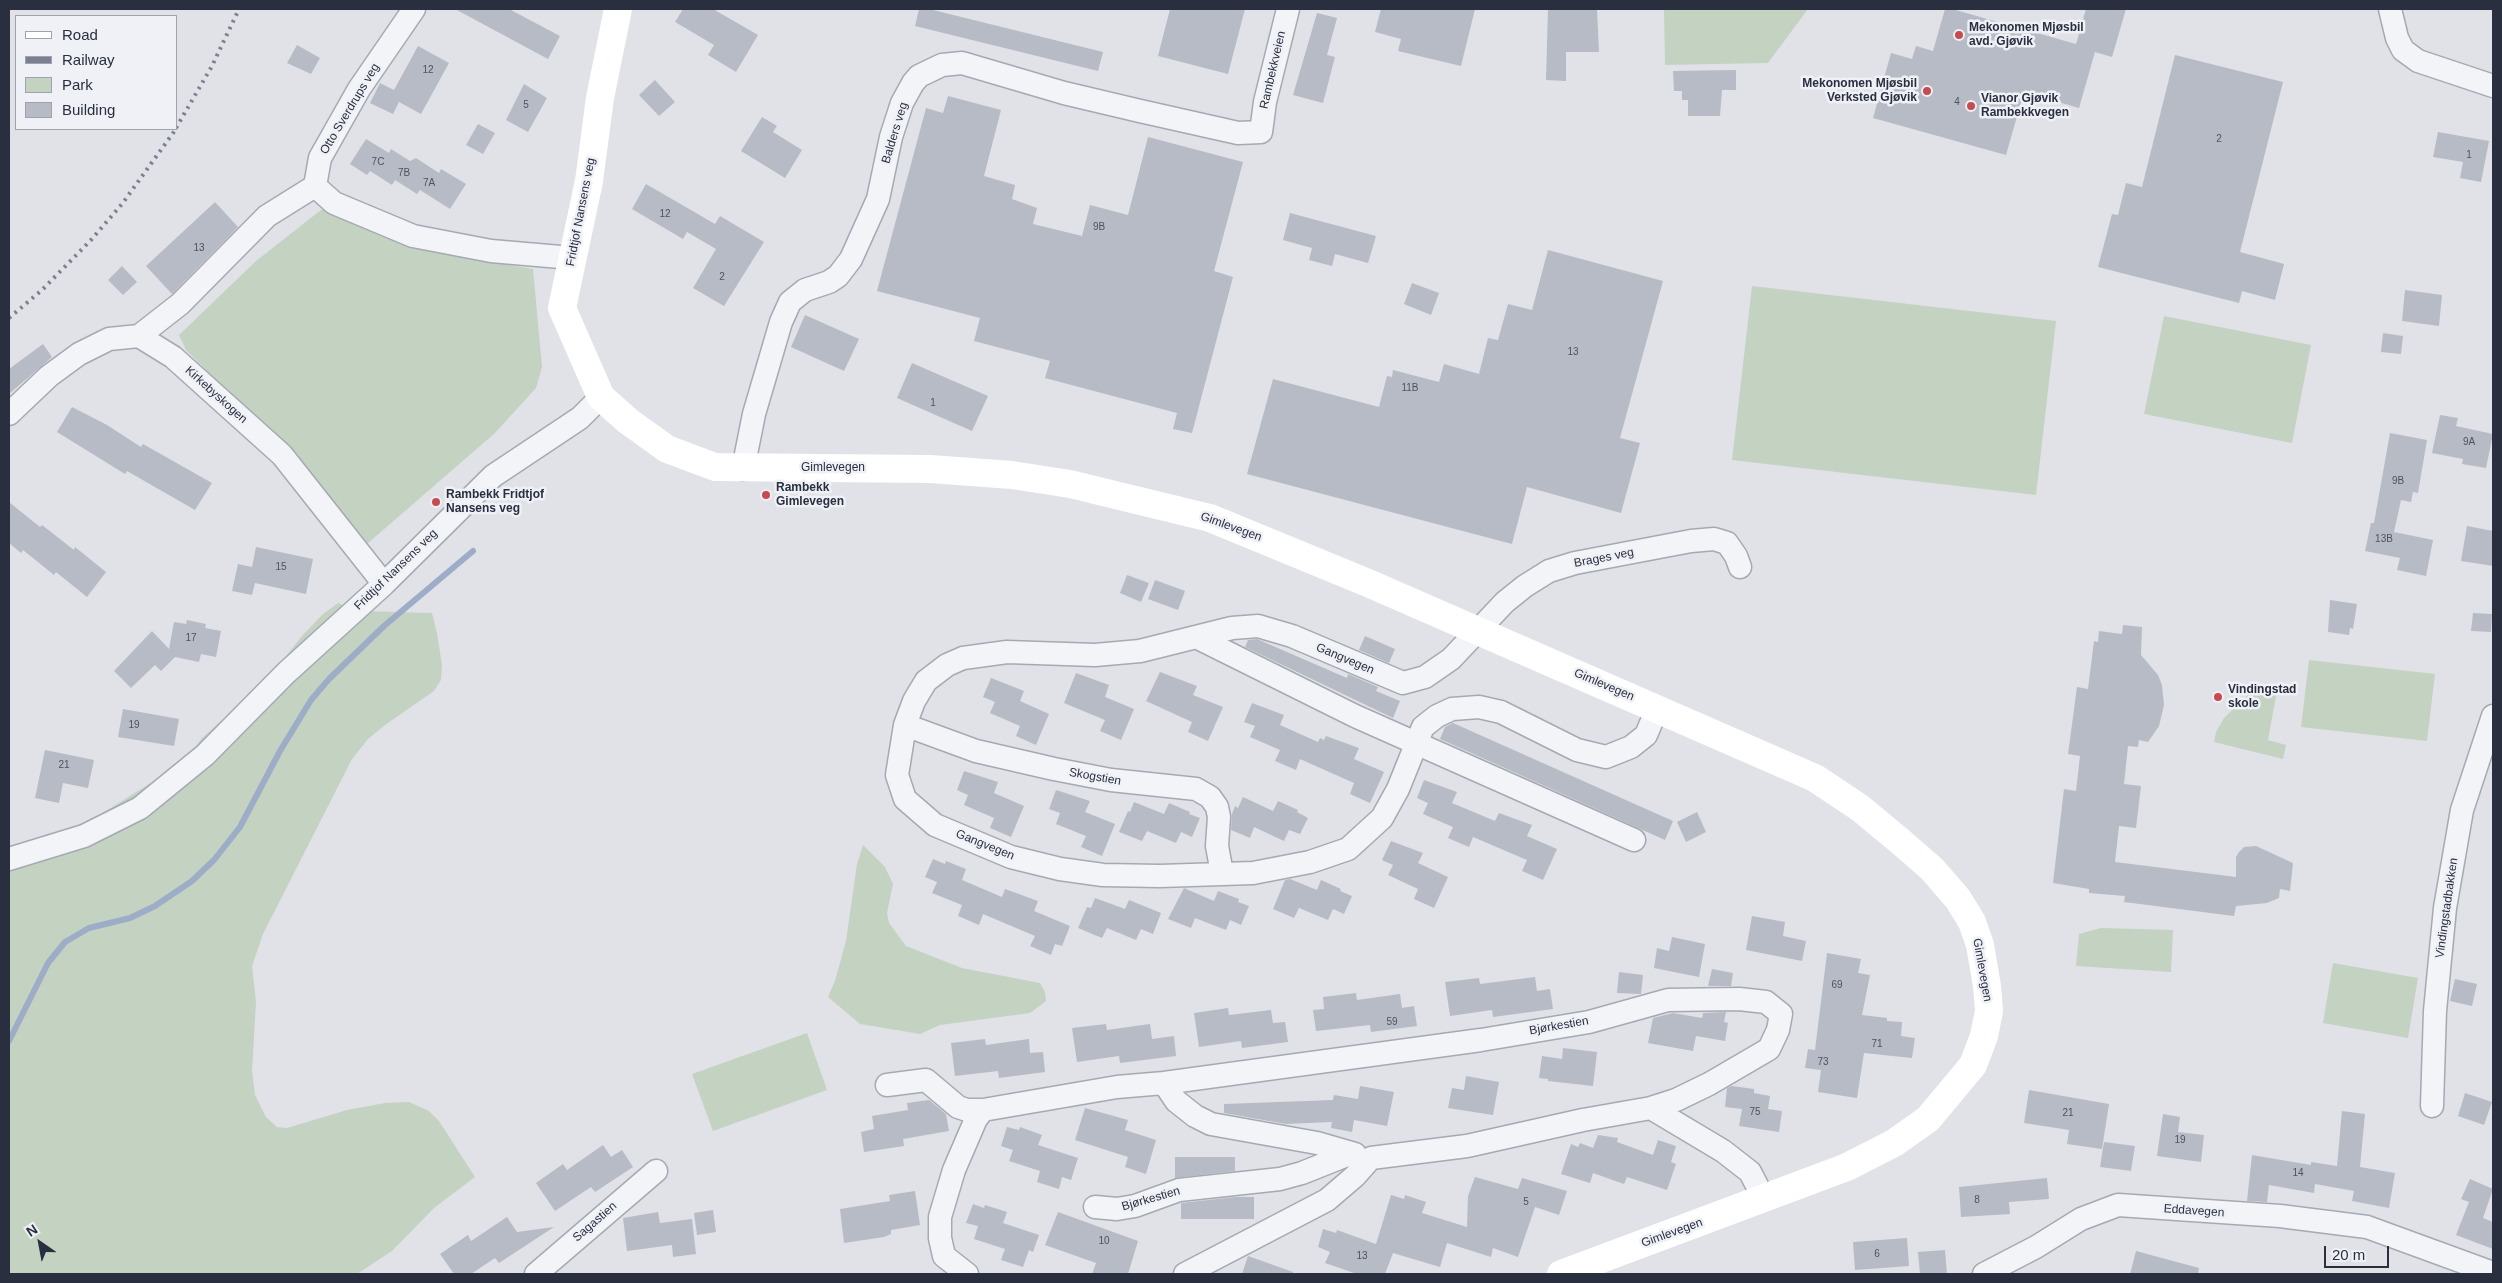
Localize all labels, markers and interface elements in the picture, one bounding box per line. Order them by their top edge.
legend [15,15,178,130]
place label: Mekonomen Mjøsbil avd. Gjøvik [1969,21,2084,49]
text: Road [62,26,98,43]
marker: Mekonomen Mjøsbil avd. Gjøvik [1953,29,1965,41]
street label: Rambekkveien [1257,30,1289,110]
text: Railway [62,51,115,68]
street label: Otto Sverdrups veg [317,61,383,157]
house number: 12 [422,64,434,76]
text: Park [62,76,93,93]
place label: Mekonomen Mjøsbil Verksted Gjøvik [1802,77,1917,105]
marker: Mekonomen Mjøsbil Verksted Gjøvik [1921,85,1933,97]
place label: Vianor Gjøvik Rambekkvegen [1981,92,2069,120]
house number: 4 [1954,96,1960,108]
house number: 5 [523,99,529,111]
marker: Vianor Gjøvik Rambekkvegen [1965,100,1977,112]
text: Building [62,101,115,118]
street label: Balders veg [879,101,911,165]
house number: 2 [2216,133,2222,145]
house number: 1 [2466,149,2472,161]
house number: 7C [372,156,384,168]
street label: Fridtjof Nansens veg [563,157,599,267]
house number: 7B [398,167,410,179]
house number: 7A [423,177,435,189]
house number: 12 [659,208,671,220]
house number: 9B [1093,221,1105,233]
house number: 13 [193,242,205,254]
house number: 2 [719,271,725,283]
house number: 13 [1567,346,1579,358]
street label: Kirkebyskogen [182,363,250,427]
house number: 11B [1401,382,1419,394]
house number: 1 [930,397,936,409]
house number: 9A [2463,436,2475,448]
street label: Gimlevegen [801,461,865,475]
house number: 9B [2392,475,2404,487]
place label: Rambekk Gimlevegen [776,481,844,509]
place label: Rambekk Fridtjof Nansens veg [446,488,544,516]
marker: Rambekk Gimlevegen [760,489,772,501]
marker: Rambekk Fridtjof Nansens veg [430,496,442,508]
street label: Gimlevegen [1198,509,1264,545]
street label: Fridtjof Nansens veg [351,527,441,613]
house number: 13B [2375,533,2393,545]
street label: Brages veg [1573,545,1635,571]
house number: 15 [275,561,287,573]
house number: 17 [185,632,197,644]
street label: Gangvegen [1314,640,1376,678]
street label: Gimlevegen [1572,666,1636,704]
place label: Vindingstad skole [2228,683,2296,711]
marker: Vindingstad skole [2212,691,2224,703]
house number: 19 [128,719,140,731]
house number: 21 [58,759,70,771]
street label: Skogstien [1068,765,1122,789]
street label: Gangvegen [954,827,1016,863]
street label: Vindingstadbakken [2433,857,2461,959]
street label: Gimlevegen [1969,937,1995,1003]
house number: 69 [1831,979,1843,991]
street label: Bjørkestien [1528,1014,1590,1038]
house number: 59 [1386,1016,1398,1028]
house number: 71 [1871,1038,1883,1050]
house number: 73 [1817,1056,1829,1068]
house number: 75 [1749,1106,1761,1118]
house number: 21 [2062,1107,2074,1119]
house number: 19 [2174,1134,2186,1146]
house number: 14 [2292,1167,2304,1179]
street label: Bjørkestien [1120,1184,1182,1214]
house number: 8 [1974,1194,1980,1206]
house number: 5 [1523,1196,1529,1208]
street label: Sagastien [570,1199,620,1245]
street label: Eddavegen [2163,1202,2225,1220]
street label: Gimlevegen [1639,1215,1705,1251]
north arrow [15,1218,65,1268]
text: N [23,1221,40,1240]
house number: 10 [1098,1235,1110,1247]
scale bar [2327,1236,2392,1268]
text: 20 m [2332,1246,2365,1263]
house number: 6 [1874,1248,1880,1260]
house number: 13 [1356,1250,1368,1262]

